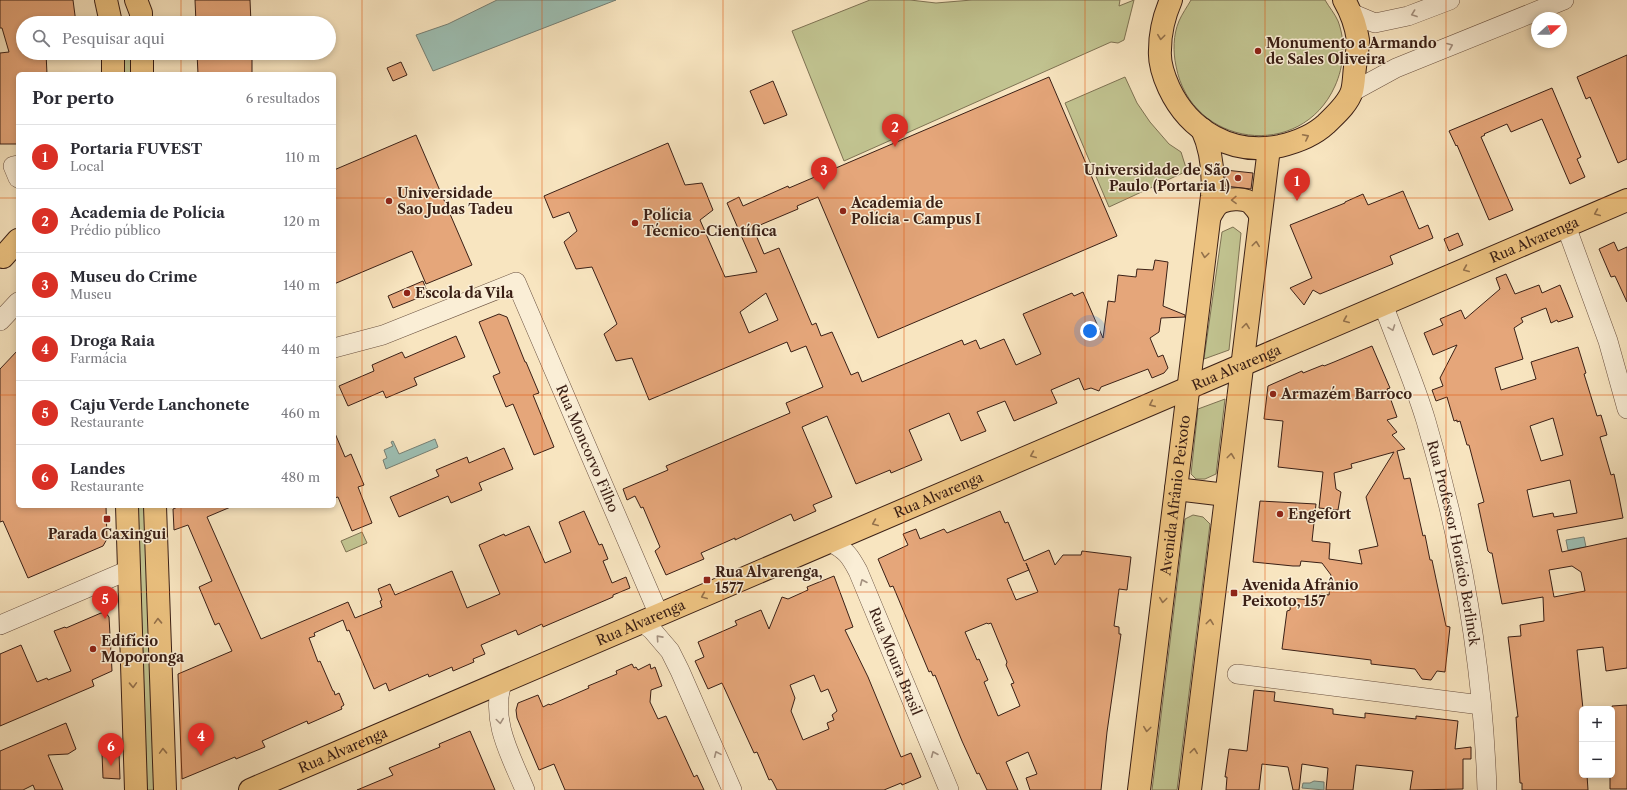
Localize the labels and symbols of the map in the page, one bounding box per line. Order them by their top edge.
one-way arrow [1410,10,1417,18]
north arrow [1531,12,1567,48]
one-way arrow [1157,34,1166,41]
place label: Monumento a Armando de Sales Oliveira [1266,34,1437,68]
one-way arrow [1446,43,1454,51]
marker: Monumento a Armando de Sales Oliveira [1253,46,1263,56]
pin: 2 [882,114,908,147]
one-way arrow [1302,134,1309,142]
pin: 3 [811,157,837,190]
place label: Universidade de São Paulo (Portaria 1) [1084,161,1230,195]
pin: 1 [1284,168,1310,201]
marker: Universidade de São Paulo (Portaria 1) [1233,173,1243,183]
place label: Universidade Sao Judas Tadeu [397,184,513,218]
place label: Academia de Polícia - Campus I [850,194,981,228]
marker: Universidade Sao Judas Tadeu [384,196,394,206]
one-way arrow [1231,196,1237,204]
place label: Polícia Técnico-Científica [643,206,778,240]
marker: Academia de Polícia - Campus I [838,206,848,216]
one-way arrow [1593,209,1600,217]
street label: Rua Alvarenga [1487,213,1582,267]
marker: Polícia Técnico-Científica [630,218,640,228]
one-way arrow [1251,241,1260,247]
one-way arrow [1201,252,1210,258]
one-way arrow [1462,264,1470,272]
place label: Escola da Vila [415,284,514,302]
marker: Escola da Vila [402,288,412,298]
one-way arrow [1343,315,1351,323]
your location [1080,321,1100,341]
one-way arrow [1242,323,1251,329]
one-way arrow [1388,325,1396,332]
street label: Rua Alvarenga [1189,340,1284,394]
street label: Rua Moncorvo Filho [552,382,623,515]
place label: Armazém Barroco [1280,385,1412,403]
marker: Armazém Barroco [1268,389,1278,399]
one-way arrow [1149,399,1157,407]
street label: Avenida Afrânio Peixoto [1156,414,1194,577]
street label: Rua Professor Horácio Berlinck [1423,438,1484,648]
one-way arrow [1029,450,1037,458]
one-way arrow [1226,453,1235,459]
street label: Rua Alvarenga [891,468,986,522]
place label: Engefort [1288,505,1352,523]
marker: Engefort [1275,509,1285,519]
marker: Parada Caxingui [102,514,112,524]
one-way arrow [871,518,879,526]
place label: Parada Caxingui [48,525,166,543]
place label: Rua Alvarenga, 1577 [715,563,823,597]
marker: Rua Alvarenga, 1577 [702,575,712,585]
place label: Avenida Afrânio Peixoto, 157 [1241,576,1358,610]
one-way arrow [860,579,868,587]
pin: 5 [92,586,118,619]
marker: Avenida Afrânio Peixoto, 157 [1229,588,1239,598]
one-way arrow [700,591,707,599]
street label: Rua Alvarenga [593,595,689,650]
one-way arrow [1158,597,1167,603]
street label: Rua Moura Brasil [865,605,926,718]
one-way arrow [154,618,163,624]
one-way arrow [1205,619,1214,625]
place label: Edifício Moporonga [101,632,185,666]
one-way arrow [657,636,664,643]
marker: Edifício Moporonga [88,644,98,654]
one-way arrow [129,682,137,688]
one-way arrow [495,718,504,724]
pin: 4 [188,723,214,756]
street label: Rua Alvarenga [295,723,391,777]
one-way arrow [1143,726,1152,732]
pin: 6 [98,733,124,766]
one-way arrow [159,748,167,754]
one-way arrow [1190,748,1199,754]
one-way arrow [714,751,722,759]
one-way arrow [931,751,939,758]

